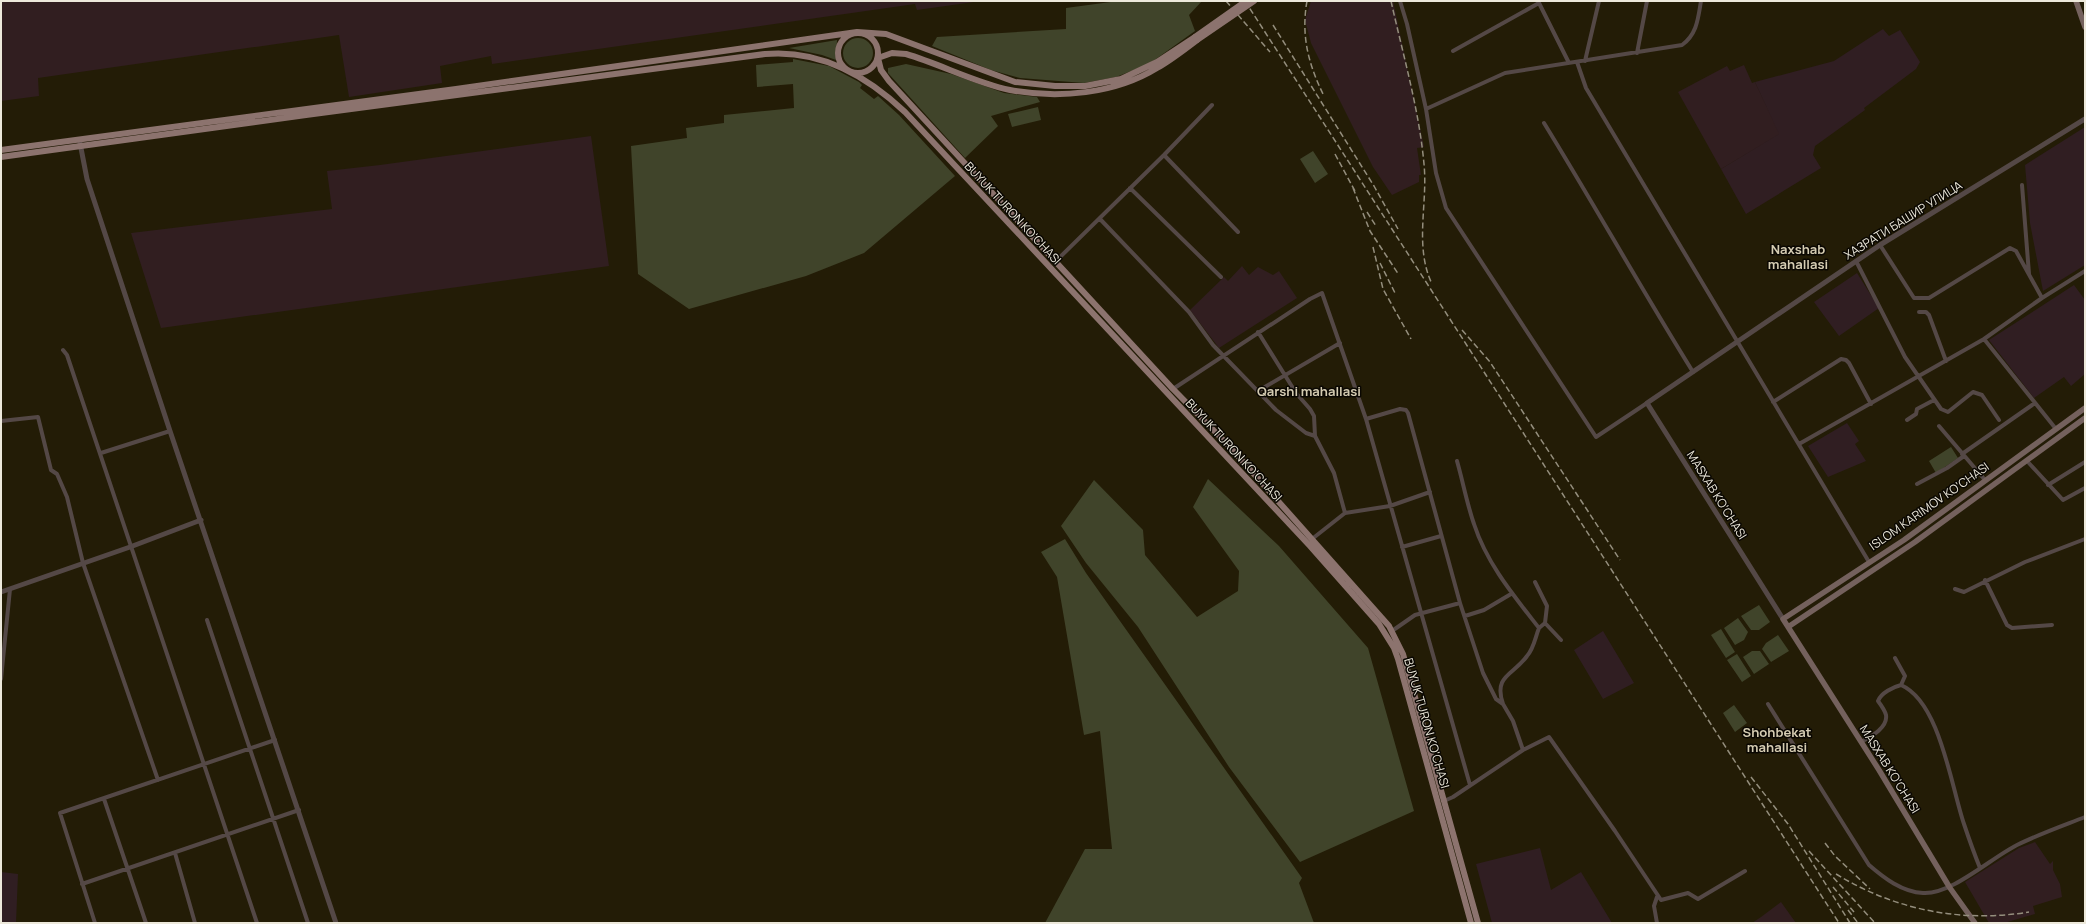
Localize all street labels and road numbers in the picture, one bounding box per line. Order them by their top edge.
street label: BUYUK TURON KO'CHASI [961,158,1065,268]
street label: ХАЗРАТИ БАШИР УЛИЦА [1841,176,1966,263]
street label: BUYUK TURON KO'CHASI [1182,395,1286,505]
street label: MASXAB KO'CHASI [1683,447,1751,543]
street label: ISLOM KARIMOV KO‘CHASI [1866,458,1992,554]
street label: BUYUK TURON KO'CHASI [1400,656,1454,790]
street label: MASXAB KO'CHASI [1856,721,1924,817]

